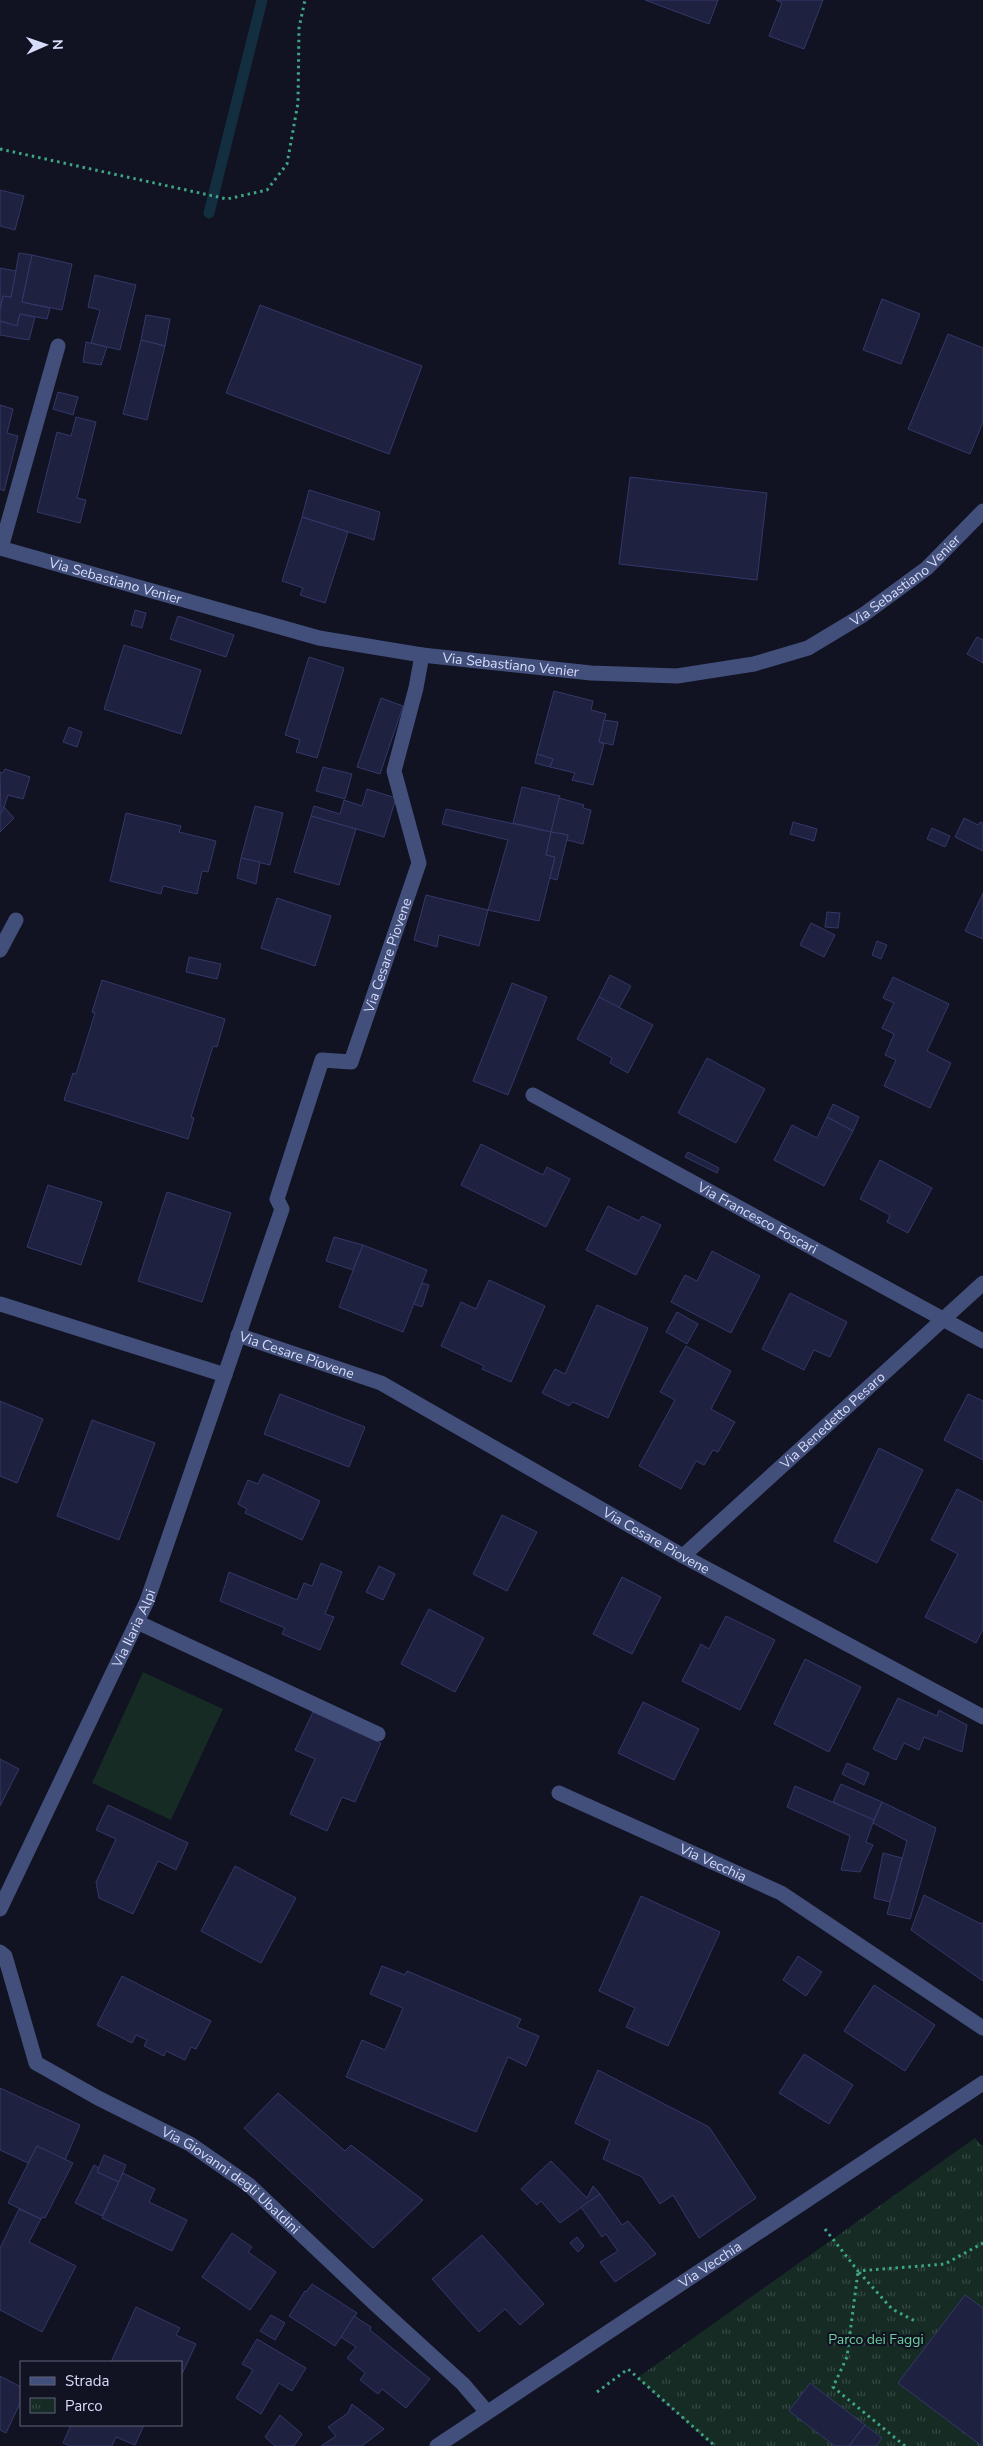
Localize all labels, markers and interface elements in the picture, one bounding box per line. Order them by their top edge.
north arrow [20,20,70,70]
text: N [48,39,67,50]
street label: Via Sebastiano Venier [845,530,965,631]
street label: Via Sebastiano Venier [46,553,184,608]
street label: Via Sebastiano Venier [440,648,580,681]
street label: Via Cesare Piovene [359,895,416,1016]
street label: Via Francesco Foscari [693,1177,821,1258]
street label: Via Cesare Piovene [236,1326,357,1383]
street label: Via Benedetto Pesaro [775,1367,889,1473]
street label: Via Cesare Piovene [598,1502,713,1578]
street label: Via Ilaria Alpi [107,1587,160,1671]
street label: Via Vecchia [676,1839,750,1886]
street label: Via Giovanni degli Ubaldini [157,2121,304,2238]
street label: Via Vecchia [674,2237,745,2293]
park label: Parco dei Faggi [828,2330,924,2349]
legend [20,2361,182,2426]
text: Strada [65,2371,109,2391]
text: Parco [65,2396,103,2416]

